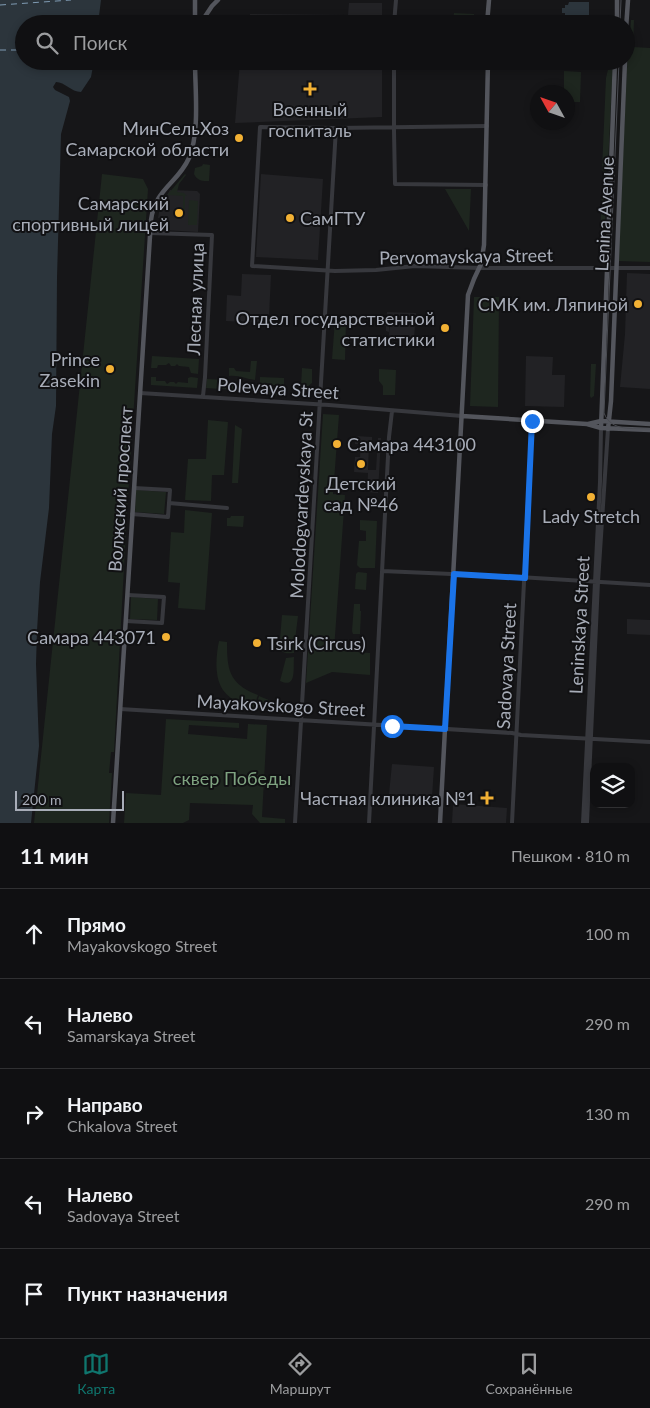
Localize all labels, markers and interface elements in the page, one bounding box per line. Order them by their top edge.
search box [15,15,635,70]
icon: search [33,29,61,57]
text: Поиск [73,31,127,54]
marker: Военный госпиталь [303,82,317,96]
north arrow [530,85,575,130]
place label: Военный госпиталь [268,98,352,141]
place label: МинСельХоз Самарской области [66,117,229,160]
marker: МинСельХоз Самарской области [233,132,245,144]
street label: Lenina Avenue [590,156,618,272]
place label: Самарский спортивный лицей [12,192,169,235]
marker: Самарский спортивный лицей [173,207,185,219]
place label: СамГТУ [300,207,366,229]
marker: СамГТУ [284,212,296,224]
street label: Лесная улица [182,242,208,357]
street label: Pervomayskaya Street [379,243,554,269]
place label: СМК им. Ляпиной [478,293,628,315]
marker: СМК им. Ляпиной [632,298,644,310]
place label: Отдел государственной статистики [235,307,435,350]
marker: Отдел государственной статистики [439,322,451,334]
place label: Prince Zasekin [39,348,100,391]
marker: Prince Zasekin [104,363,116,375]
street label: Polevaya Street [216,373,340,403]
street label: Волжский проспект [103,405,137,573]
street label: Molodogvardeyskaya St [285,410,317,599]
route end [521,410,544,433]
place label: Самара 443100 [347,433,476,455]
marker: Самара 443100 [331,438,343,450]
marker: Детский сад №46 [355,458,367,470]
place label: Детский сад №46 [324,472,399,515]
marker: Lady Stretch [585,491,597,503]
place label: Lady Stretch [542,505,640,527]
street label: Leninskaya Street [564,555,594,695]
street label: Sadovaya Street [492,602,520,730]
place label: Самара 443071 [27,626,156,648]
marker: Самара 443071 [160,631,172,643]
place label: Tsirk (Circus) [267,632,366,654]
marker: Tsirk (Circus) [251,637,263,649]
street label: Mayakovskogo Street [196,690,366,720]
route start [381,715,404,738]
map controls [590,763,635,808]
button: layers [590,763,635,808]
park label: сквер Победы [173,767,291,789]
place label: Частная клиника №1 [300,787,476,809]
scale bar [15,788,124,811]
text: 200 m [22,791,61,808]
marker: Частная клиника №1 [480,791,494,805]
text: 11 мин [20,843,89,868]
text: Пешком · 810 m [511,846,630,865]
text: Прямо [67,913,126,936]
icon: ahead [20,920,48,948]
text: 100 m [585,924,630,943]
text: Mayakovskogo Street [67,936,217,955]
text: Налево [67,1003,133,1026]
icon: left [20,1010,48,1038]
text: 290 m [585,1014,630,1033]
text: Samarskaya Street [67,1026,196,1045]
text: Направо [67,1093,143,1116]
icon: right [20,1100,48,1128]
text: 130 m [585,1104,630,1123]
text: Chkalova Street [67,1116,178,1135]
text: Налево [67,1183,133,1206]
icon: left [20,1190,48,1218]
text: 290 m [585,1194,630,1213]
text: Sadovaya Street [67,1206,179,1225]
icon: arrive [20,1280,48,1308]
text: Пункт назначения [67,1282,228,1305]
tab: Карта [77,1350,115,1397]
tab: Маршрут [270,1350,331,1397]
tab: Сохранённые [486,1350,573,1397]

